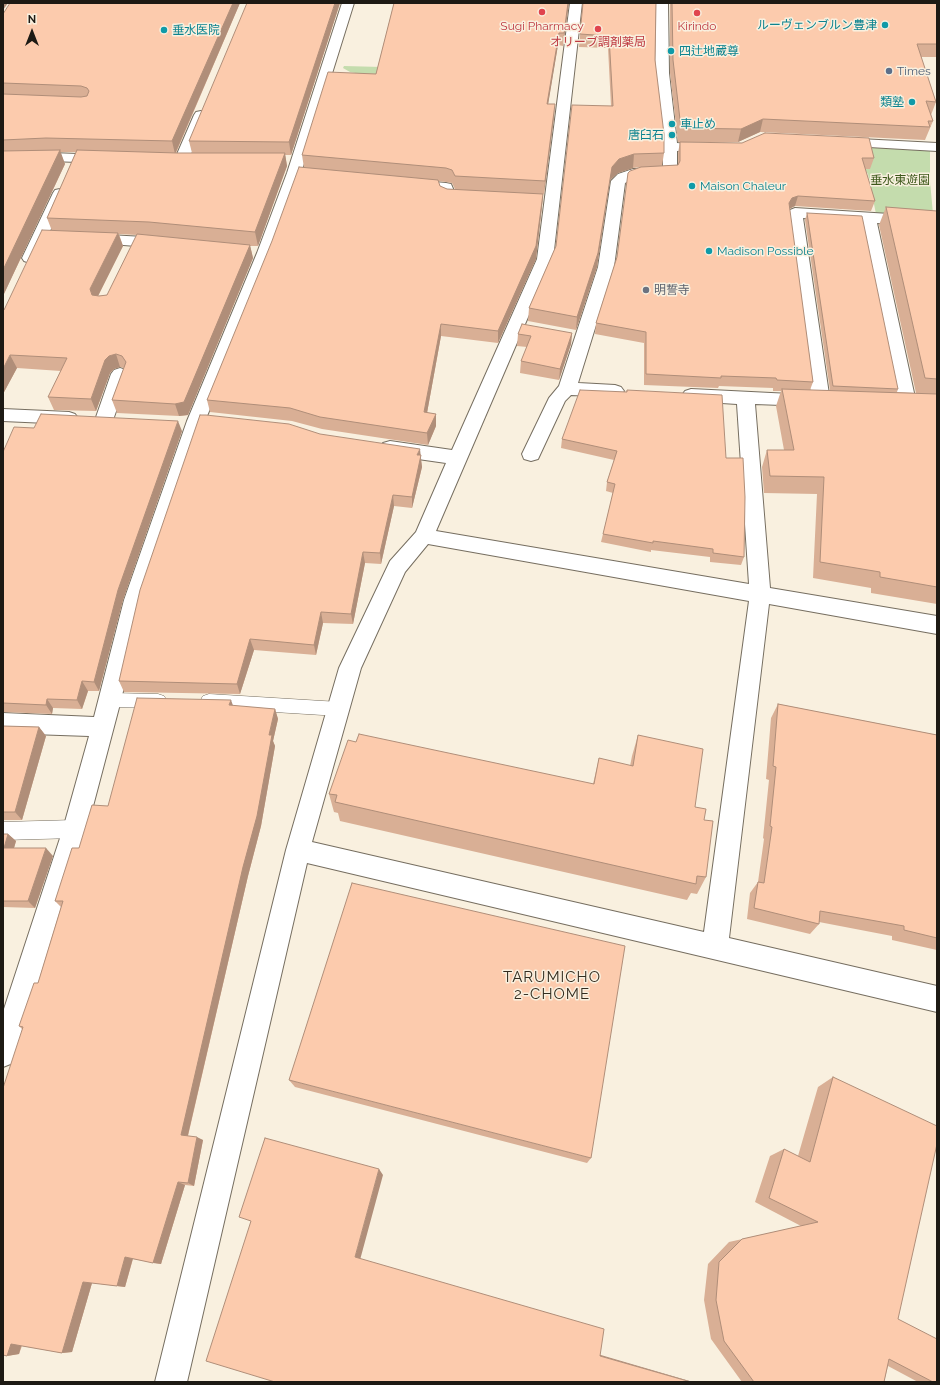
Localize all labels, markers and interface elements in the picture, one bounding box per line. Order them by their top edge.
marker: Sugi Pharmacy [537,7,547,17]
marker: Kirindo [692,8,702,18]
north arrow [12,12,52,52]
text: N [28,13,36,26]
place label: ルーヴェンブルン豊津 [757,18,877,32]
place label: Sugi Pharmacy [500,19,584,33]
place label: Kirindo [678,19,716,33]
marker: ルーヴェンブルン豊津 [880,20,890,30]
place label: 垂水医院 [172,23,220,37]
marker: オリーブ調剤薬局 [593,24,603,34]
marker: 垂水医院 [159,25,169,35]
place label: オリーブ調剤薬局 [550,35,646,49]
place label: 四辻地蔵尊 [679,44,739,58]
marker: 四辻地蔵尊 [666,46,676,56]
place label: Times [897,64,931,78]
marker: Times [884,66,894,76]
place label: 類塾 [880,95,904,109]
marker: 類塾 [907,97,917,107]
place label: 車止め [680,117,716,131]
marker: 車止め [667,119,677,129]
place label: 唐臼石 [628,128,664,142]
marker: 唐臼石 [667,130,677,140]
park label: 垂水東遊園 [870,173,930,187]
place label: Maison Chaleur [700,179,786,193]
marker: Maison Chaleur [687,181,697,191]
place label: Madison Possible [717,244,813,258]
marker: Madison Possible [704,246,714,256]
place label: 明誓寺 [654,283,690,297]
marker: 明誓寺 [641,285,651,295]
district label: TARUMICHO 2-CHOME [503,968,601,1003]

